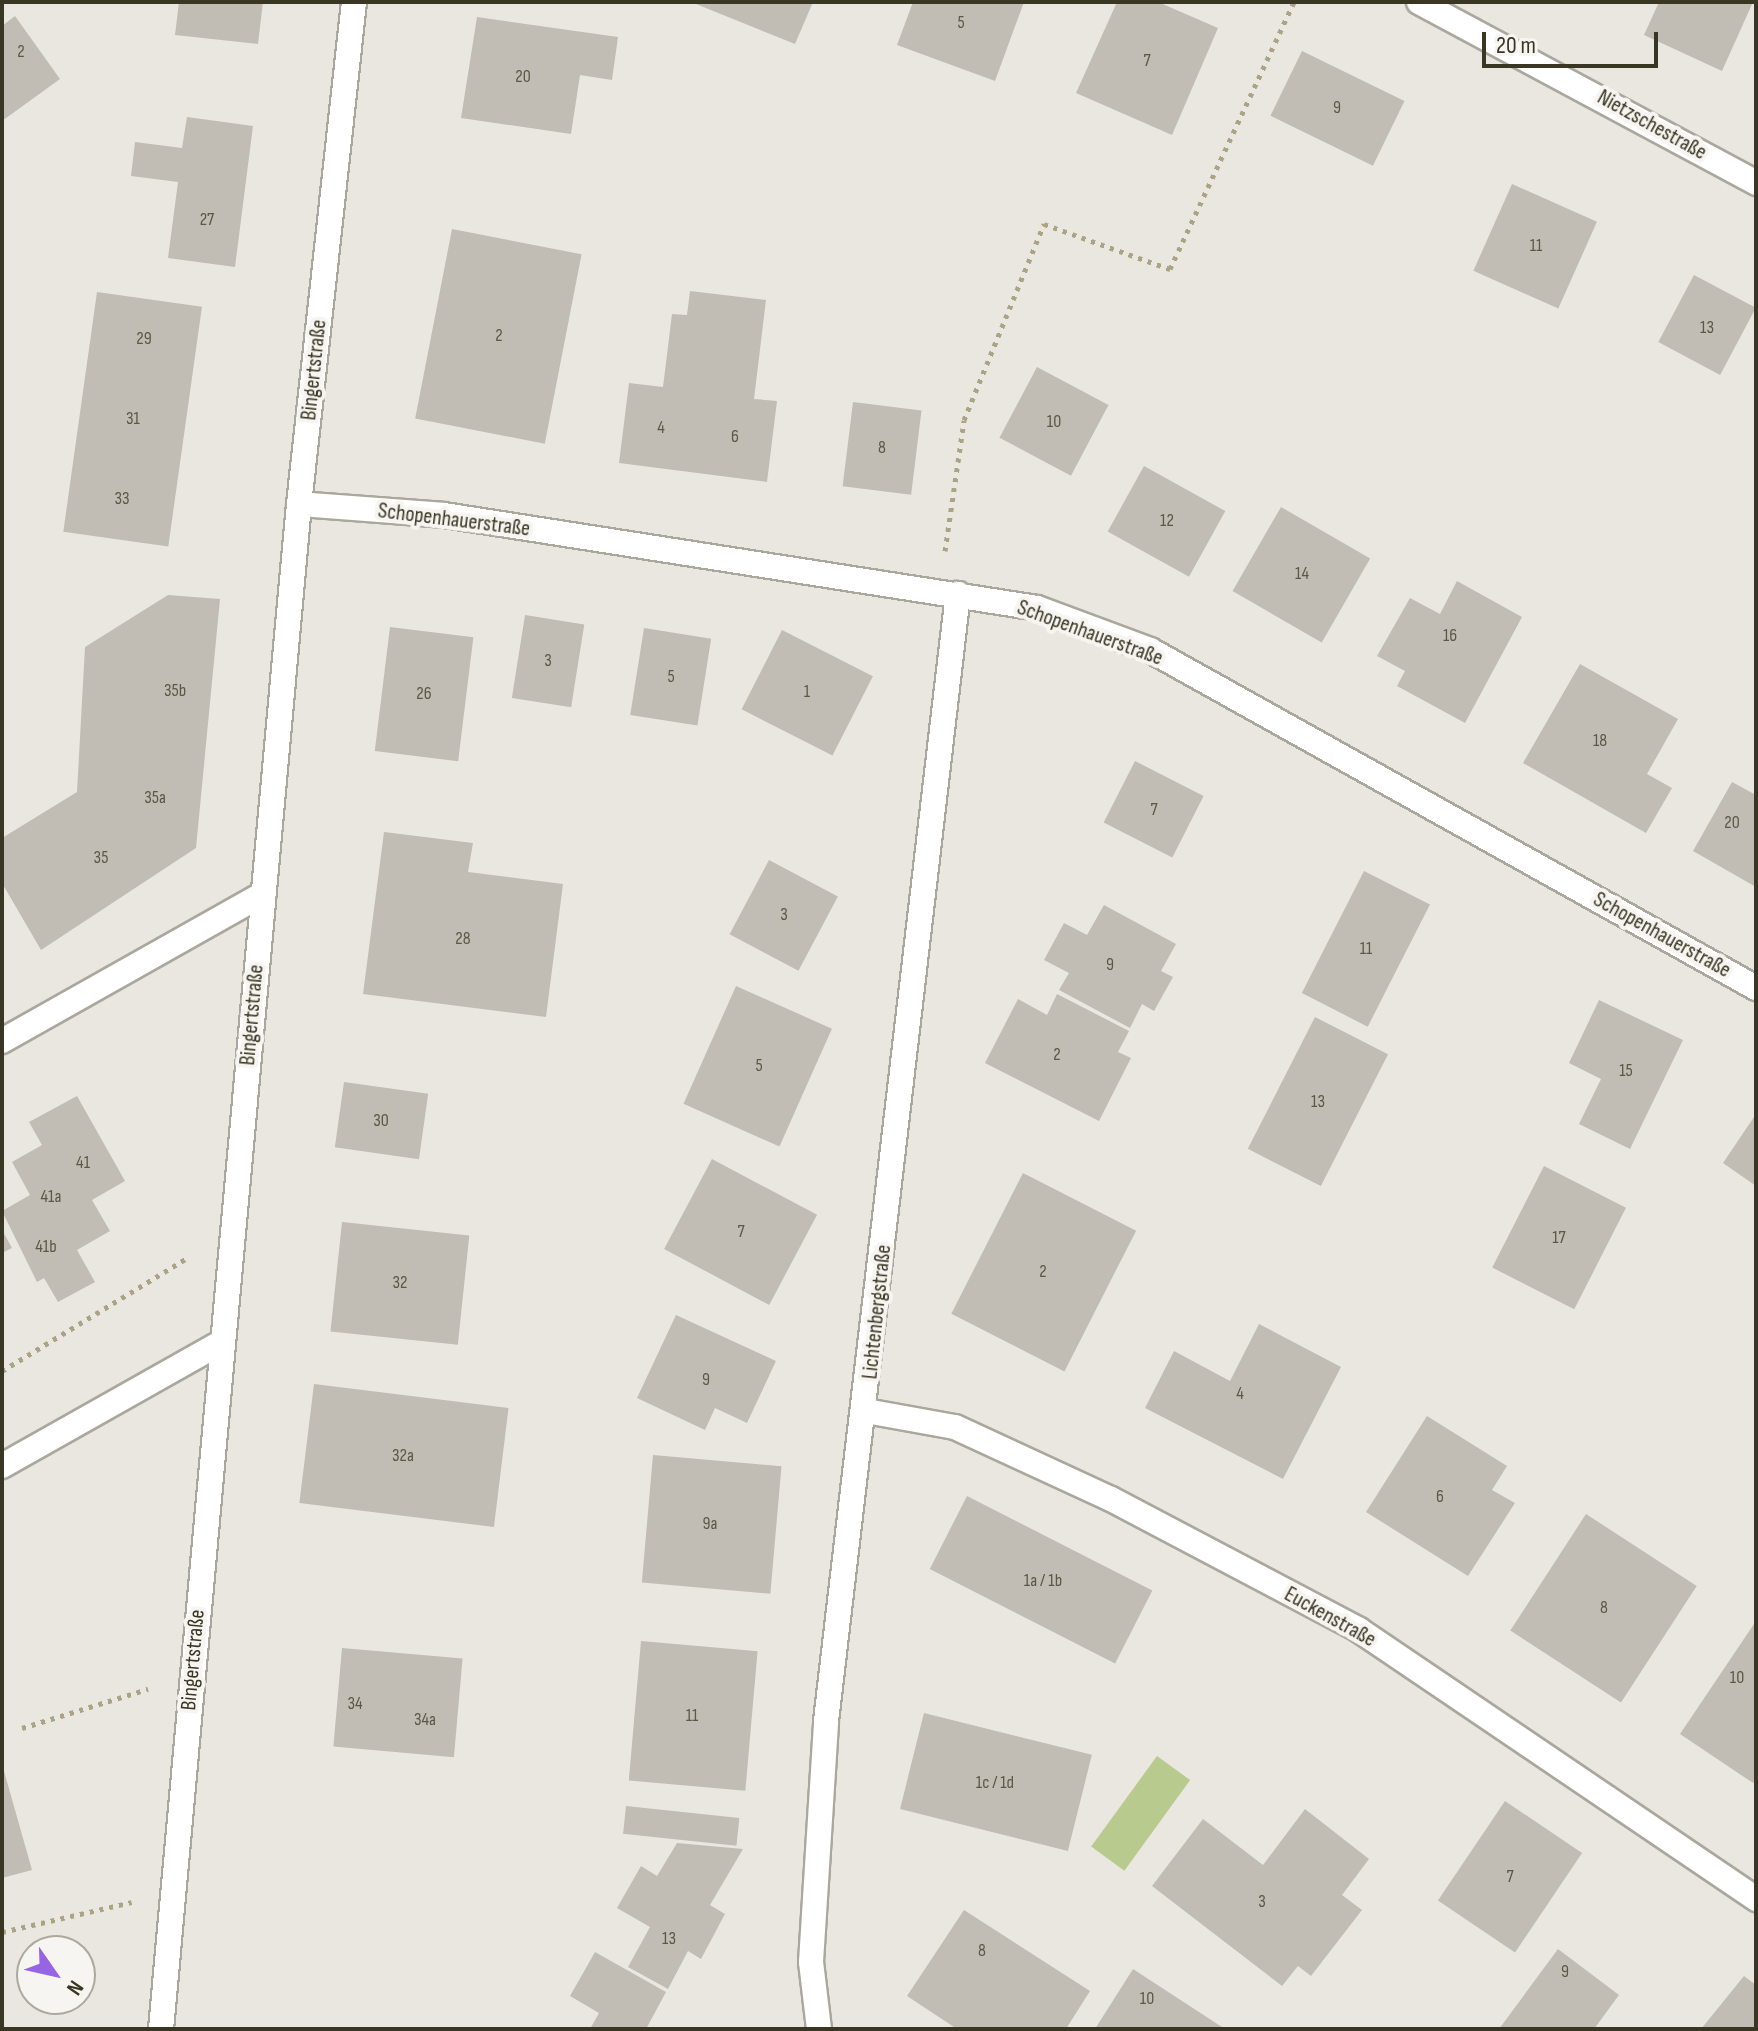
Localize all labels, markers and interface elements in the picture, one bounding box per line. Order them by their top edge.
house number: 5 [957,12,965,34]
scale bar [1486,16,1662,66]
text: 20 m [1496,31,1536,60]
house number: 2 [17,41,25,63]
house number: 7 [1143,50,1151,72]
house number: 20 [515,66,531,88]
street label: Nietzschestraße [1593,84,1711,166]
house number: 9 [1333,97,1341,119]
house number: 27 [200,209,214,231]
house number: 11 [1530,235,1542,257]
house number: 13 [1700,317,1714,339]
street label: Bingertstraße [296,318,332,422]
house number: 2 [495,325,503,347]
house number: 29 [136,328,152,350]
house number: 31 [126,408,140,430]
house number: 10 [1047,411,1061,433]
house number: 4 [657,417,665,439]
house number: 6 [731,426,739,448]
house number: 8 [878,437,886,459]
house number: 33 [114,488,130,510]
street label: Schopenhauerstraße [376,498,532,542]
house number: 12 [1160,510,1174,532]
house number: 14 [1295,563,1309,585]
street label: Schopenhauerstraße [1014,594,1166,672]
house number: 16 [1443,625,1457,647]
house number: 3 [544,650,552,672]
house number: 5 [667,666,675,688]
house number: 35b [164,680,186,702]
house number: 1 [804,681,810,703]
house number: 26 [416,683,432,705]
house number: 18 [1593,730,1607,752]
house number: 35a [144,787,166,809]
house number: 7 [1150,799,1158,821]
house number: 20 [1724,812,1740,834]
house number: 35 [94,847,108,869]
street label: Schopenhauerstraße [1589,886,1735,984]
house number: 3 [780,904,788,926]
house number: 28 [455,928,471,950]
house number: 11 [1360,938,1372,960]
house number: 9 [1106,954,1114,976]
street label: Bingertstraße [234,963,270,1067]
house number: 2 [1053,1044,1061,1066]
house number: 5 [755,1055,763,1077]
house number: 15 [1619,1060,1633,1082]
house number: 13 [1311,1091,1325,1113]
house number: 30 [373,1110,389,1132]
house number: 41 [76,1152,90,1174]
house number: 41a [41,1186,61,1208]
house number: 7 [737,1221,745,1243]
house number: 17 [1552,1227,1566,1249]
house number: 41b [35,1236,57,1258]
street label: Lichtenbergstraße [857,1243,897,1381]
house number: 2 [1039,1261,1047,1283]
house number: 32 [393,1272,407,1294]
house number: 9 [702,1369,710,1391]
house number: 4 [1236,1383,1244,1405]
house number: 32a [392,1445,414,1467]
house number: 6 [1436,1486,1444,1508]
house number: 9a [703,1513,717,1535]
house number: 1a / 1b [1024,1570,1062,1592]
street label: Euckenstraße [1280,1581,1380,1653]
house number: 8 [1600,1597,1608,1619]
street label: Bingertstraße [175,1608,211,1712]
house number: 10 [1730,1667,1744,1689]
house number: 34 [347,1693,363,1715]
house number: 11 [686,1705,698,1727]
house number: 34a [414,1709,436,1731]
house number: 1c / 1d [976,1772,1014,1794]
house number: 7 [1506,1866,1514,1888]
house number: 3 [1258,1891,1266,1913]
house number: 13 [662,1928,676,1950]
north arrow [16,1935,96,2015]
house number: 8 [978,1940,986,1962]
house number: 9 [1561,1961,1569,1983]
text: N [60,1975,89,2000]
house number: 10 [1140,1988,1154,2010]

